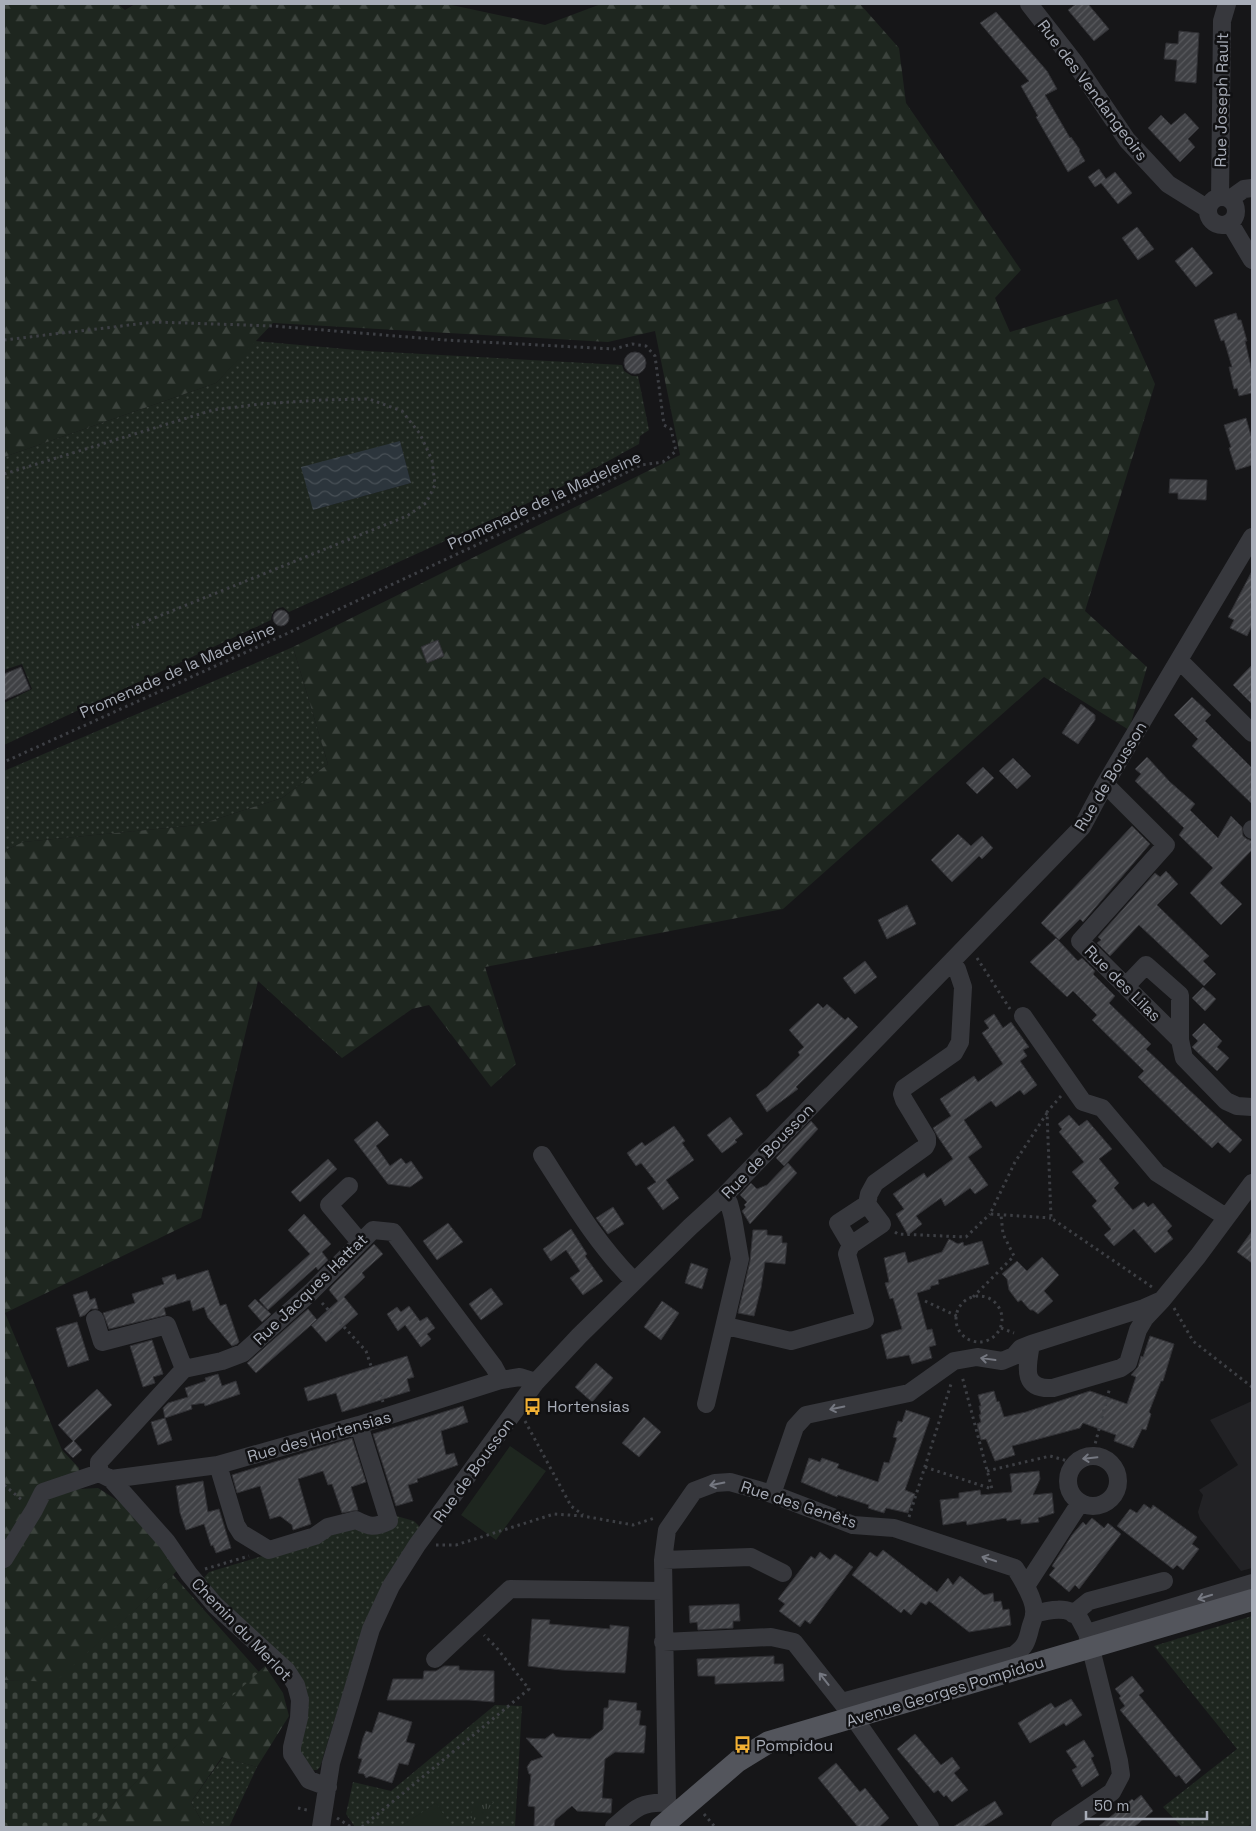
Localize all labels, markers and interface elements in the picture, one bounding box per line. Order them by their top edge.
street label: Rue des Vendangeoirs [1033,16,1153,165]
street label: Rue Joseph Rault [1210,32,1233,168]
street label: Promenade de la Madeleine [444,446,644,555]
street label: Promenade de la Madeleine [76,618,278,723]
street label: Rue de Bousson [1069,718,1151,835]
street label: Rue des Lilas [1080,941,1165,1026]
street label: Rue de Bousson [717,1099,818,1203]
street label: Rue Jacques Hattat [249,1229,372,1350]
one-way arrow [980,1354,996,1364]
bus stop icon: Hortensias [523,1396,543,1416]
place label: Hortensias [547,1396,630,1417]
one-way arrow [830,1404,846,1413]
street label: Rue des Hortensias [245,1406,393,1467]
street label: Rue de Bousson [428,1414,518,1527]
one-way arrow [1083,1453,1099,1463]
street label: Rue des Genêts [738,1476,859,1533]
one-way arrow [709,1479,725,1489]
one-way arrow [982,1554,997,1563]
street label: Chemin du Merlot [187,1573,296,1685]
one-way arrow [1198,1593,1214,1603]
street label: Avenue Georges Pompidou [844,1651,1047,1732]
one-way arrow [819,1673,830,1686]
bus stop icon: Pompidou [732,1735,752,1755]
place label: Pompidou [756,1735,833,1756]
scale bar [1086,1788,1207,1820]
text: 50 m [1094,1796,1129,1815]

